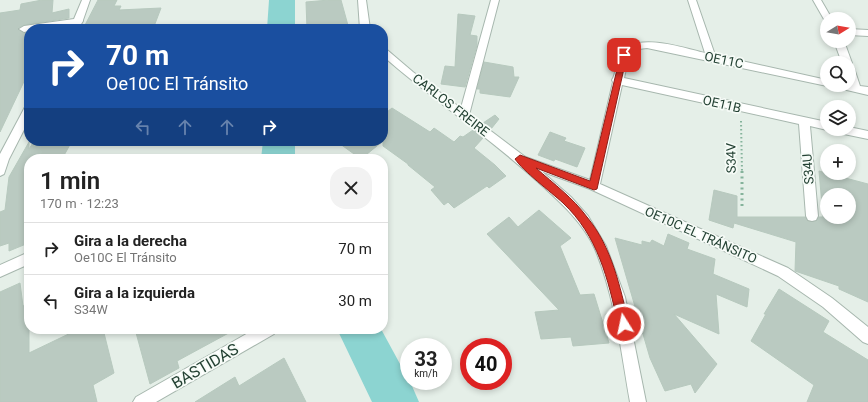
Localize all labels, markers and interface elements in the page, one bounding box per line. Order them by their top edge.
north arrow [820,12,856,48]
map controls [820,12,856,224]
pin [607,38,641,72]
text: 70 m [106,39,169,72]
icon: right [40,40,92,92]
icon: arrive [613,44,635,66]
street label: OE11C [703,49,745,71]
button: search [820,56,856,92]
street label: CARLOS FREIRE [410,70,492,140]
text: Oe10C El Tránsito [106,73,248,94]
street label: OE11B [701,92,743,116]
button: layers [820,100,856,136]
icon: left [132,116,154,138]
icon: ahead [174,116,196,138]
icon: ahead [216,116,238,138]
icon: right [258,116,280,138]
street label: S34V [723,142,739,173]
button: + [820,144,856,180]
street label: S34U [799,153,817,185]
text: 1 min [40,167,100,195]
button: close [330,167,372,209]
button: − [820,188,856,224]
text: 170 m · 12:23 [40,196,119,211]
street label: OE10C EL TRÁNSITO [643,204,759,267]
text: Gira a la derecha [74,232,187,250]
icon: right [40,238,62,260]
text: 70 m [338,240,372,258]
text: Oe10C El Tránsito [74,250,177,265]
text: Gira a la izquierda [74,284,195,302]
icon: left [40,290,62,312]
text: 30 m [338,292,372,310]
text: S34W [74,302,108,317]
position arrow [603,303,645,345]
speed limit sign: 40 [460,338,512,390]
street label: BASTIDAS [168,339,242,393]
text: 33 [415,347,437,371]
text: km/h [414,368,438,379]

